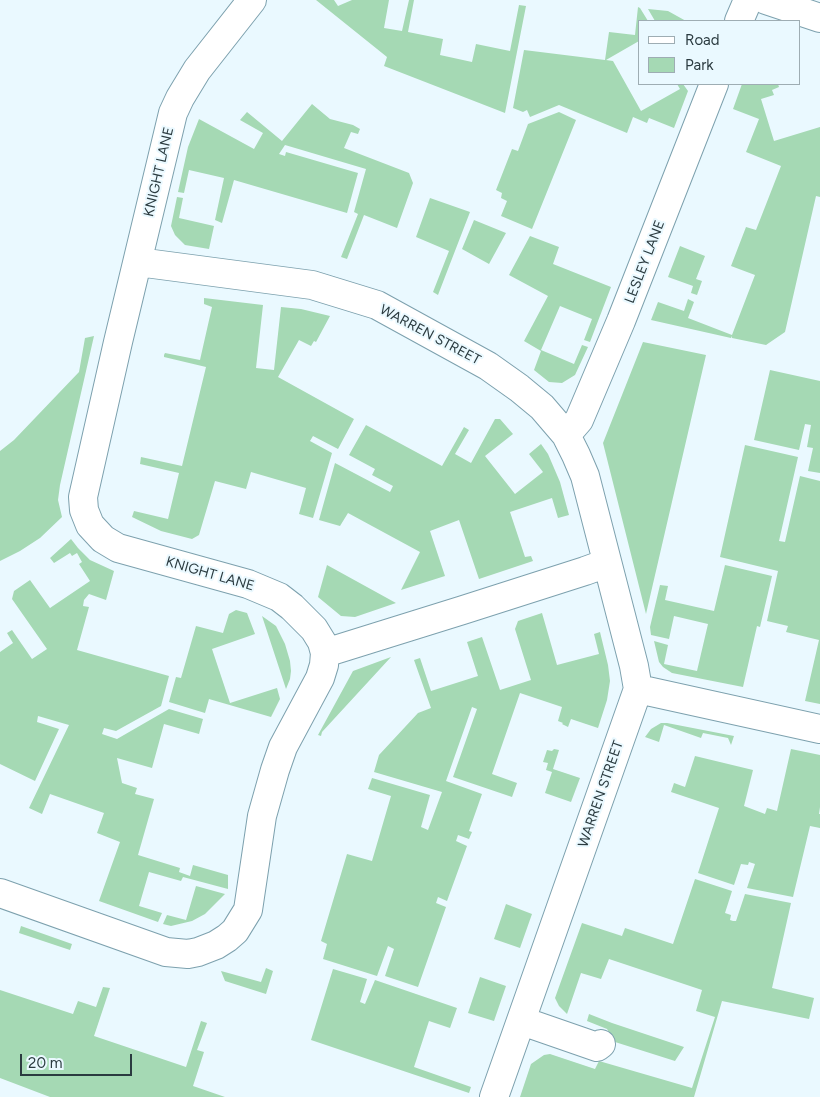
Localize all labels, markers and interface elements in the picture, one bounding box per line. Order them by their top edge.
legend [638,20,800,85]
text: Road [685,31,720,49]
text: Park [685,56,714,74]
street label: KNIGHT LANE [141,126,177,218]
street label: LESLEY LANE [621,218,669,306]
street label: WARREN STREET [377,301,483,369]
street label: KNIGHT LANE [164,553,256,595]
street label: WARREN STREET [575,738,627,850]
scale bar [22,1044,135,1076]
text: 20 m [28,1054,62,1072]

